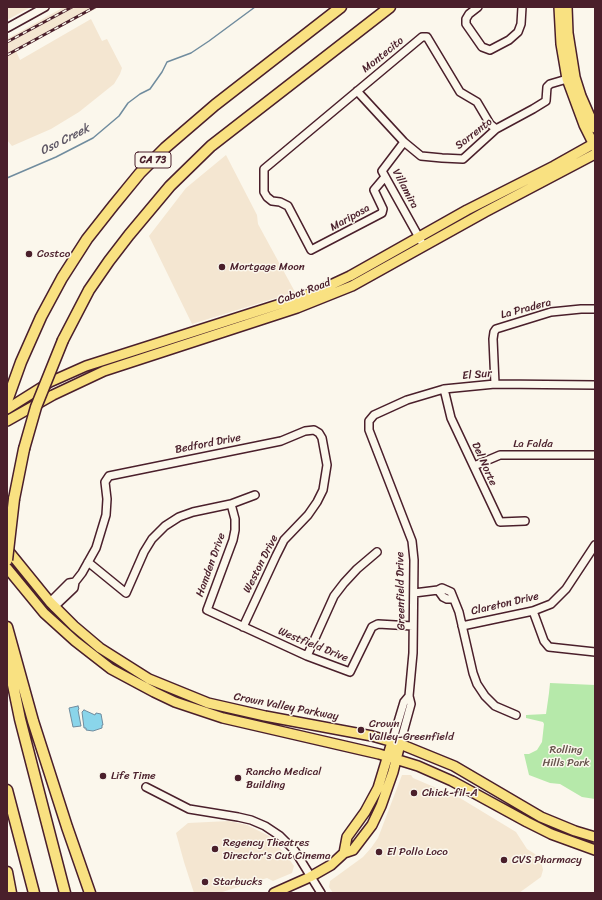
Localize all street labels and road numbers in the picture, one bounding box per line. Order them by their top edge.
street label: Montecito [359,34,407,76]
street label: Sorrento [453,115,495,153]
road number: CA 73 [135,152,171,168]
street label: Villamira [389,167,421,211]
street label: Mariposa [328,202,372,234]
street label: Cabot Road [276,276,332,308]
street label: La Pradera [499,296,553,322]
street label: El Sur [462,367,492,383]
street label: Bedford Drive [174,431,242,457]
street label: La Falda [513,437,553,451]
street label: Del Norte [469,440,499,488]
street label: Hamden Drive [193,531,229,599]
street label: Weston Drive [241,533,281,595]
street label: Greenfield Drive [394,552,408,630]
street label: Clareton Drive [470,590,540,618]
street label: Westfield Drive [276,625,350,665]
street label: Crown Valley Parkway [232,690,340,724]

